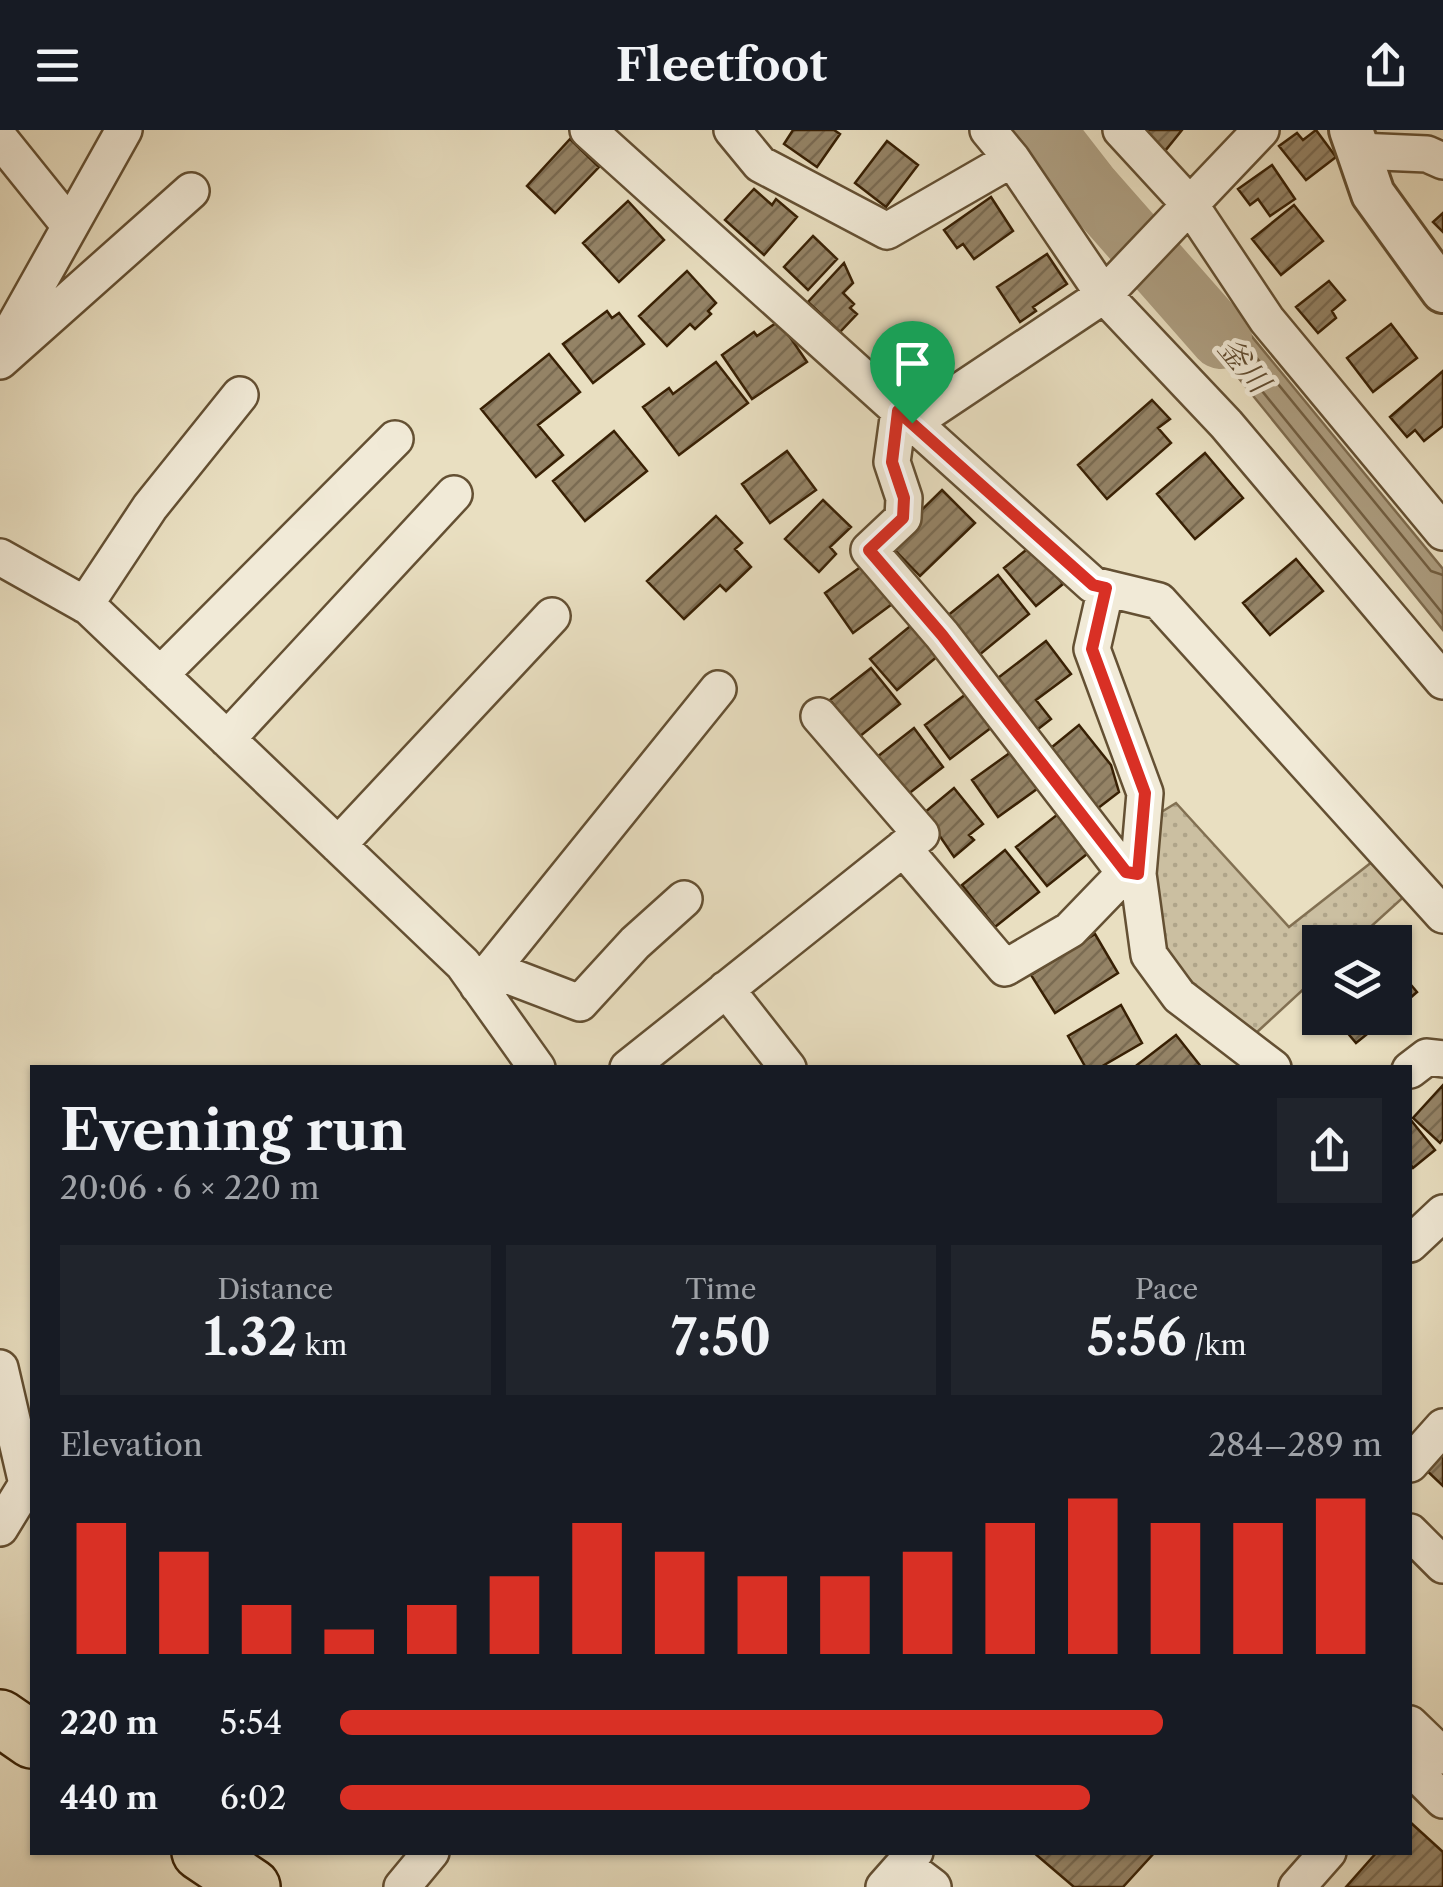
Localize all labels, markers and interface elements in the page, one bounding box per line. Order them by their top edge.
text: Fleetfoot [616,37,827,93]
icon: menu [30,38,85,93]
icon: share [1358,38,1413,93]
pin [870,321,955,424]
water label: 釜川 [1211,330,1279,402]
icon: arrive [885,336,940,391]
map controls [1302,925,1412,1035]
button: layers [1302,925,1412,1035]
text: Evening run [60,1097,407,1164]
button: share [1277,1098,1382,1203]
text: 20:06 · 6 × 220 m [60,1168,319,1207]
text: Distance [217,1272,333,1306]
text: Time [686,1272,756,1306]
text: Pace [1135,1272,1198,1306]
text: 1.32 [203,1306,298,1368]
text: 7:50 [671,1306,771,1368]
text: 5:56 [1087,1306,1187,1368]
text: km [298,1328,347,1362]
text: /km [1187,1328,1247,1362]
text: Elevation [60,1425,203,1464]
text: 284–289 m [1208,1425,1382,1464]
text: 220 m [60,1703,158,1742]
text: 5:54 [220,1703,282,1742]
text: 440 m [60,1778,158,1817]
text: 6:02 [220,1778,286,1817]

